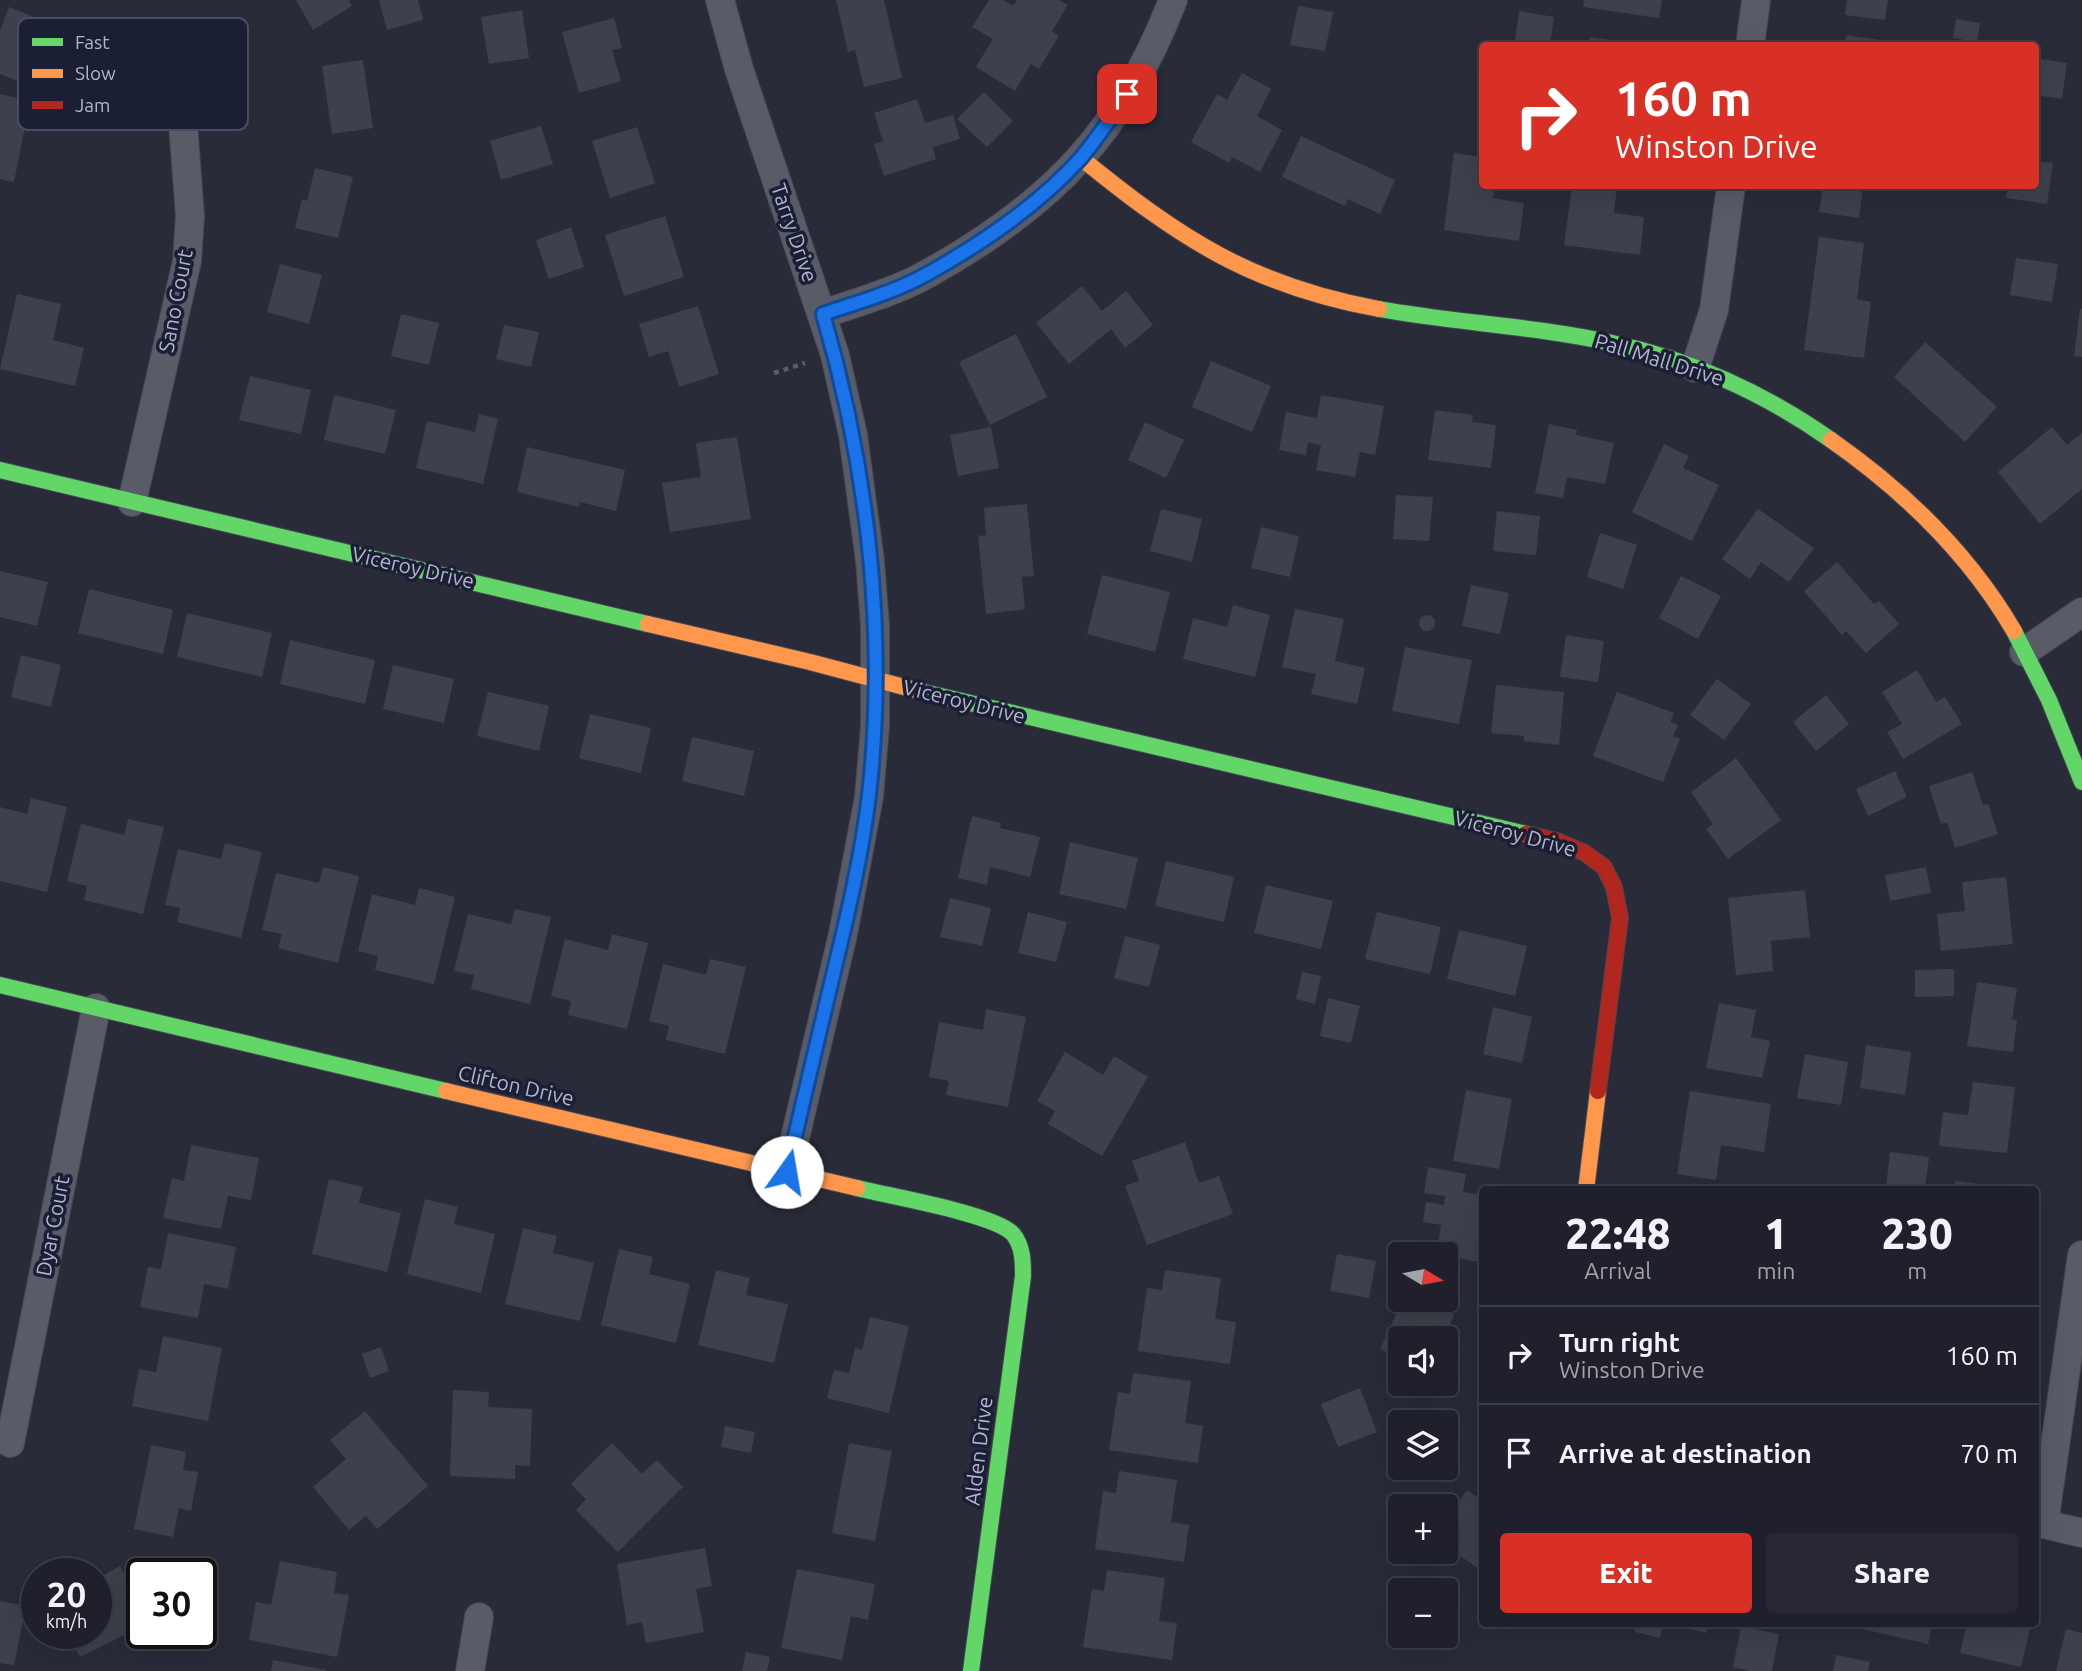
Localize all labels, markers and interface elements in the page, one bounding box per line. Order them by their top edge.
legend [18,18,248,130]
text: Fast [75,31,110,53]
text: Slow [75,62,116,84]
pin [1097,64,1157,124]
icon: right [1500,70,1591,161]
text: 160 m [1615,70,1752,125]
icon: arrive [1108,75,1146,113]
text: Jam [75,94,111,116]
text: Winston Drive [1615,128,1818,164]
street label: Tarry Drive [767,180,823,285]
street label: Sano Court [153,247,197,354]
street label: Pall Mall Drive [1592,328,1727,390]
street label: Viceroy Drive [350,541,477,593]
street label: Viceroy Drive [901,674,1028,728]
street label: Viceroy Drive [1452,805,1579,861]
street label: Clifton Drive [456,1060,577,1110]
position arrow [750,1135,824,1209]
street label: Dyar Court [31,1174,74,1278]
text: 22:48 [1565,1210,1670,1257]
text: 1 [1764,1210,1788,1257]
text: 230 [1882,1210,1953,1257]
north arrow [1388,1242,1458,1312]
map controls [1388,1242,1458,1648]
text: Arrival [1584,1258,1651,1283]
text: min [1757,1258,1795,1283]
text: m [1907,1258,1927,1283]
button: sound [1388,1326,1458,1396]
text: Turn right [1559,1328,1680,1357]
icon: right [1500,1336,1538,1374]
text: 160 m [1946,1341,2018,1370]
text: Winston Drive [1559,1357,1705,1382]
street label: Alden Drive [959,1395,997,1507]
button: layers [1388,1410,1458,1480]
icon: arrive [1500,1434,1538,1472]
text: Arrive at destination [1559,1439,1812,1468]
text: 70 m [1960,1439,2018,1468]
button: + [1388,1494,1458,1564]
button: Exit [1500,1533,1752,1613]
button: Share [1766,1533,2018,1613]
speed limit sign: 30 [126,1558,217,1649]
text: 20 [47,1574,86,1614]
button: − [1388,1578,1458,1648]
text: km/h [46,1611,87,1631]

